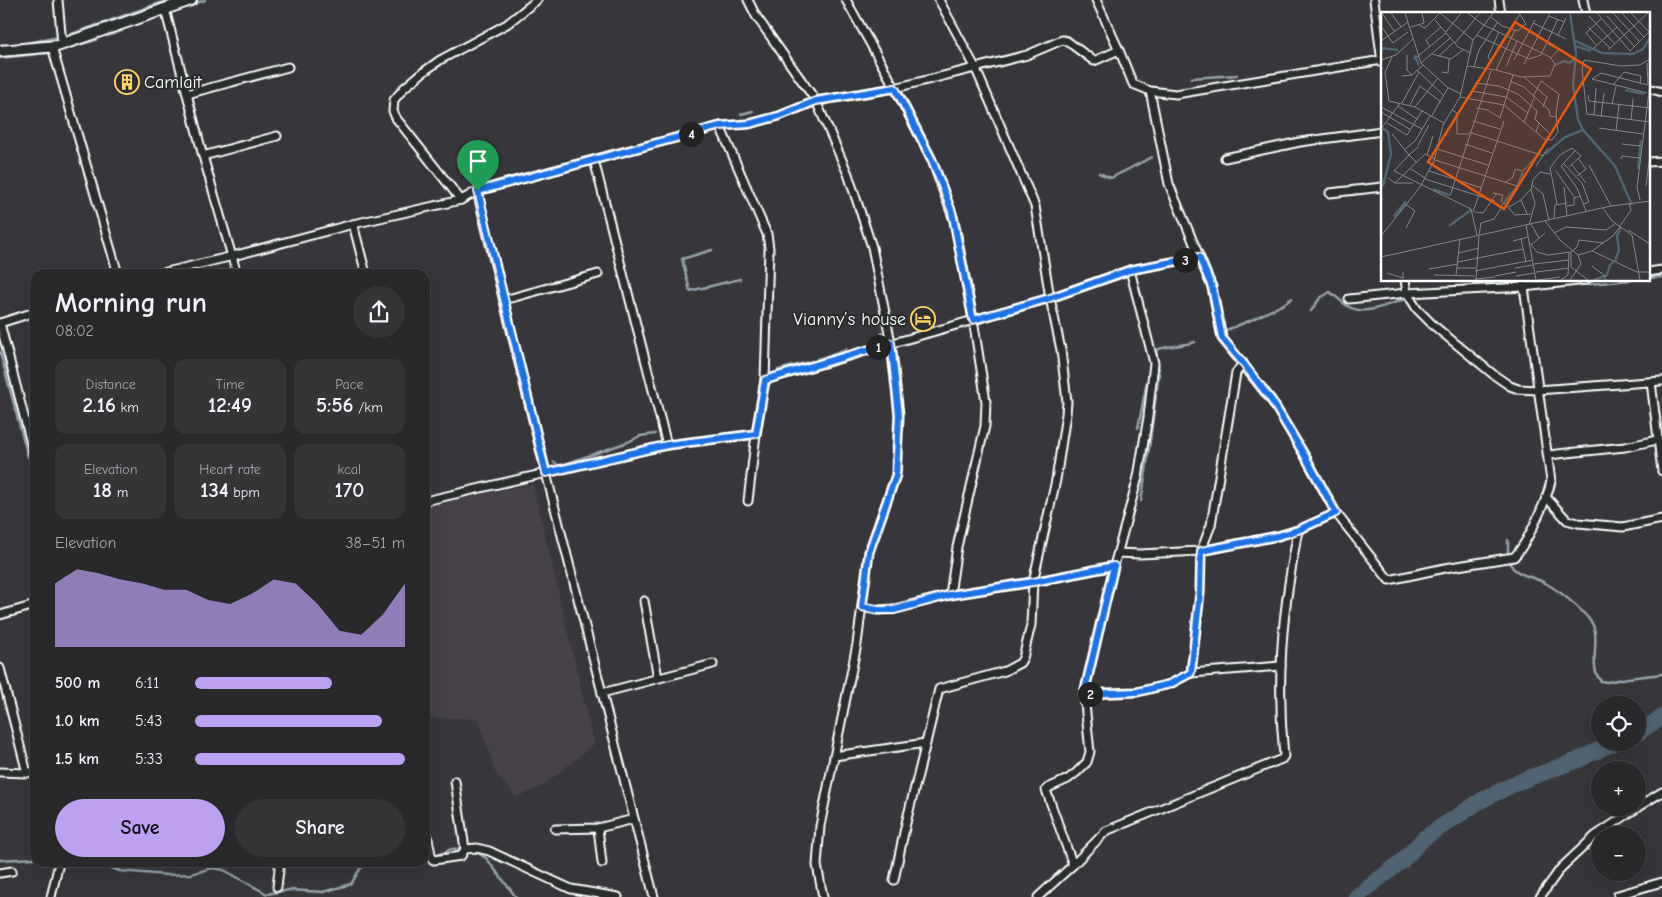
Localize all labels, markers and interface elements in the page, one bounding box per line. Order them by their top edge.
inset map [1381,12,1650,281]
building icon: Camlait [114,69,140,95]
place label: Camlait [144,72,203,93]
pin: 4 [678,122,704,146]
text: 4 [688,126,695,143]
pin [457,140,499,191]
icon: arrive [464,147,492,175]
pin: 3 [1172,248,1198,272]
text: 3 [1182,252,1189,269]
button: share [353,286,405,338]
text: Morning run [55,287,207,319]
hotel icon: Vianny’s house [910,306,936,332]
place label: Vianny’s house [793,309,906,330]
text: 08:02 [55,322,94,340]
pin: 1 [866,334,890,360]
text: 1 [876,339,881,356]
text: Distance [86,376,136,393]
text: Time [215,376,245,393]
text: Pace [335,376,363,393]
text: 2.16 [82,393,116,417]
text: 12:49 [208,393,252,417]
text: 5:56 [316,393,354,417]
text: km [116,399,139,416]
text: /km [354,399,383,416]
text: Elevation [84,461,137,478]
text: Heart rate [199,461,261,478]
text: kcal [338,461,361,478]
text: 18 [93,478,112,502]
text: 134 [200,478,229,502]
text: 170 [334,478,364,502]
text: m [112,484,128,501]
text: bpm [229,484,260,501]
text: Elevation [55,534,116,552]
text: 38–51 m [345,534,405,552]
text: 500 m [55,674,100,692]
text: 6:11 [135,674,159,692]
pin: 2 [1078,682,1102,706]
text: 2 [1087,686,1094,703]
map controls [1591,696,1646,881]
button: locate [1591,696,1646,751]
text: 1.0 km [55,712,100,730]
text: 5:43 [135,712,162,730]
text: 1.5 km [55,750,99,768]
text: 5:33 [135,750,163,768]
button: + [1591,761,1646,816]
button: Save [55,799,225,857]
button: Share [235,799,405,857]
button: − [1591,826,1646,881]

